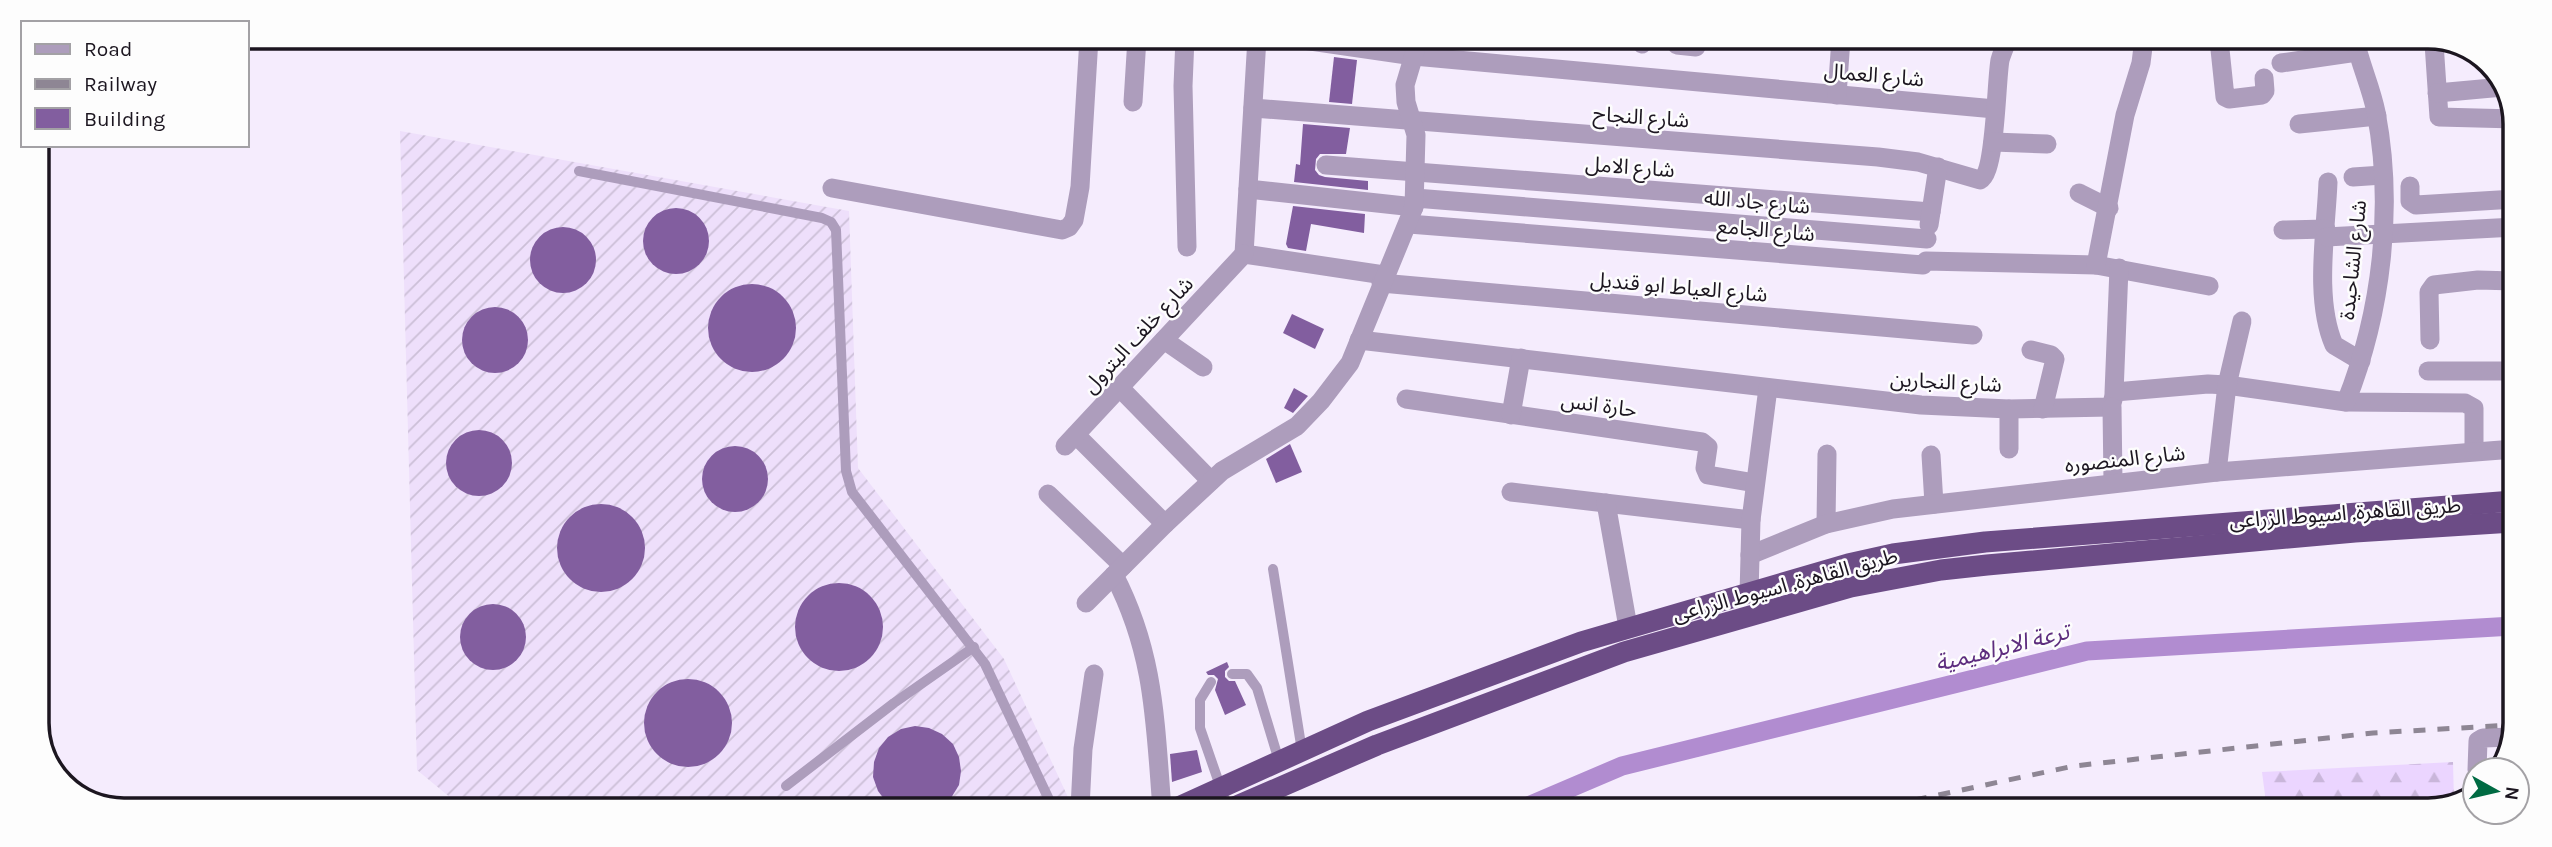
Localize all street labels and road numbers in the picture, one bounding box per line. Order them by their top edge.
street label: شارع العمال [1823,59,1925,94]
street label: شارع النجاح [1592,102,1690,135]
street label: شارع الامل [1584,152,1675,185]
street label: شارع جاد الله [1703,185,1811,222]
street label: شارع الشاحيدة [2335,199,2374,321]
street label: شارع الجامع [1716,214,1816,249]
street label: شارع العياط ابو قنديل [1589,267,1769,310]
street label: شارع خلف البترول [1078,272,1200,400]
street label: شارع النجارين [1889,367,2002,400]
street label: حارة انس [1560,388,1638,422]
street label: شارع المنصوره [2064,441,2187,480]
street label: طريق القاهرة, اسيوط الزراعى [2228,493,2462,534]
street label: طريق القاهرة, اسيوط الزراعى [1670,543,1901,628]

